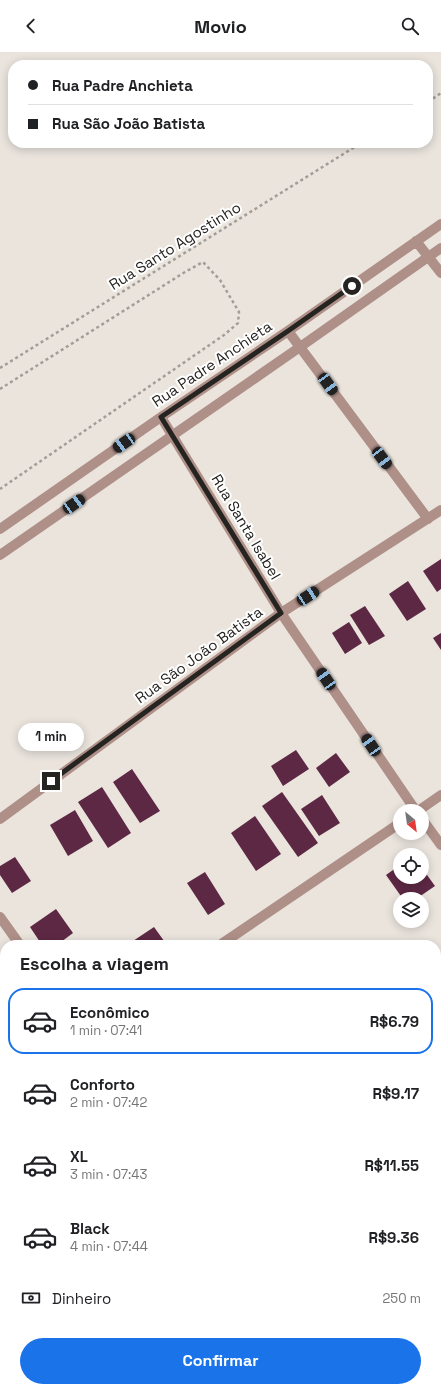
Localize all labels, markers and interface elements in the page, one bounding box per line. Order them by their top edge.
icon: back [20,15,42,37]
text: Movio [194,15,247,38]
icon: search [399,15,421,37]
text: Rua Padre Anchieta [52,76,193,95]
text: Rua São João Batista [52,114,205,133]
street label: Rua Santo Agostinho [105,197,244,294]
route start [343,277,361,295]
street label: Rua Padre Anchieta [148,316,276,411]
car [316,371,340,397]
car [111,431,137,455]
car [370,445,394,471]
street label: Rua Santa Isabel [207,471,285,583]
car [61,492,87,516]
car [295,584,321,608]
street label: Rua São João Batista [131,602,266,707]
car [314,666,338,692]
callout: 1 min [18,723,84,751]
text: 1 min [35,728,67,745]
car [359,732,383,758]
route end [42,772,60,790]
north arrow [393,804,429,840]
map controls [393,804,429,928]
button: locate [393,848,429,884]
button: layers [393,892,429,928]
text: Escolha a viagem [20,952,169,975]
icon: car [22,1003,58,1039]
text: Econômico [70,1003,149,1022]
text: R$6.79 [370,1012,419,1031]
text: 1 min · 07:41 [70,1022,142,1039]
icon: car [22,1075,58,1111]
text: Conforto [70,1075,135,1094]
text: R$9.17 [373,1084,419,1103]
text: 2 min · 07:42 [70,1094,147,1111]
icon: car [22,1147,58,1183]
text: XL [70,1147,88,1166]
text: R$11.55 [364,1156,419,1175]
text: 3 min · 07:43 [70,1166,147,1183]
icon: car [22,1219,58,1255]
text: Black [70,1219,110,1238]
text: R$9.36 [368,1228,419,1247]
text: 4 min · 07:44 [70,1238,148,1255]
icon: cash [20,1287,42,1309]
text: Dinheiro [52,1289,111,1308]
text: 250 m [383,1290,421,1307]
button: Confirmar [20,1338,421,1384]

